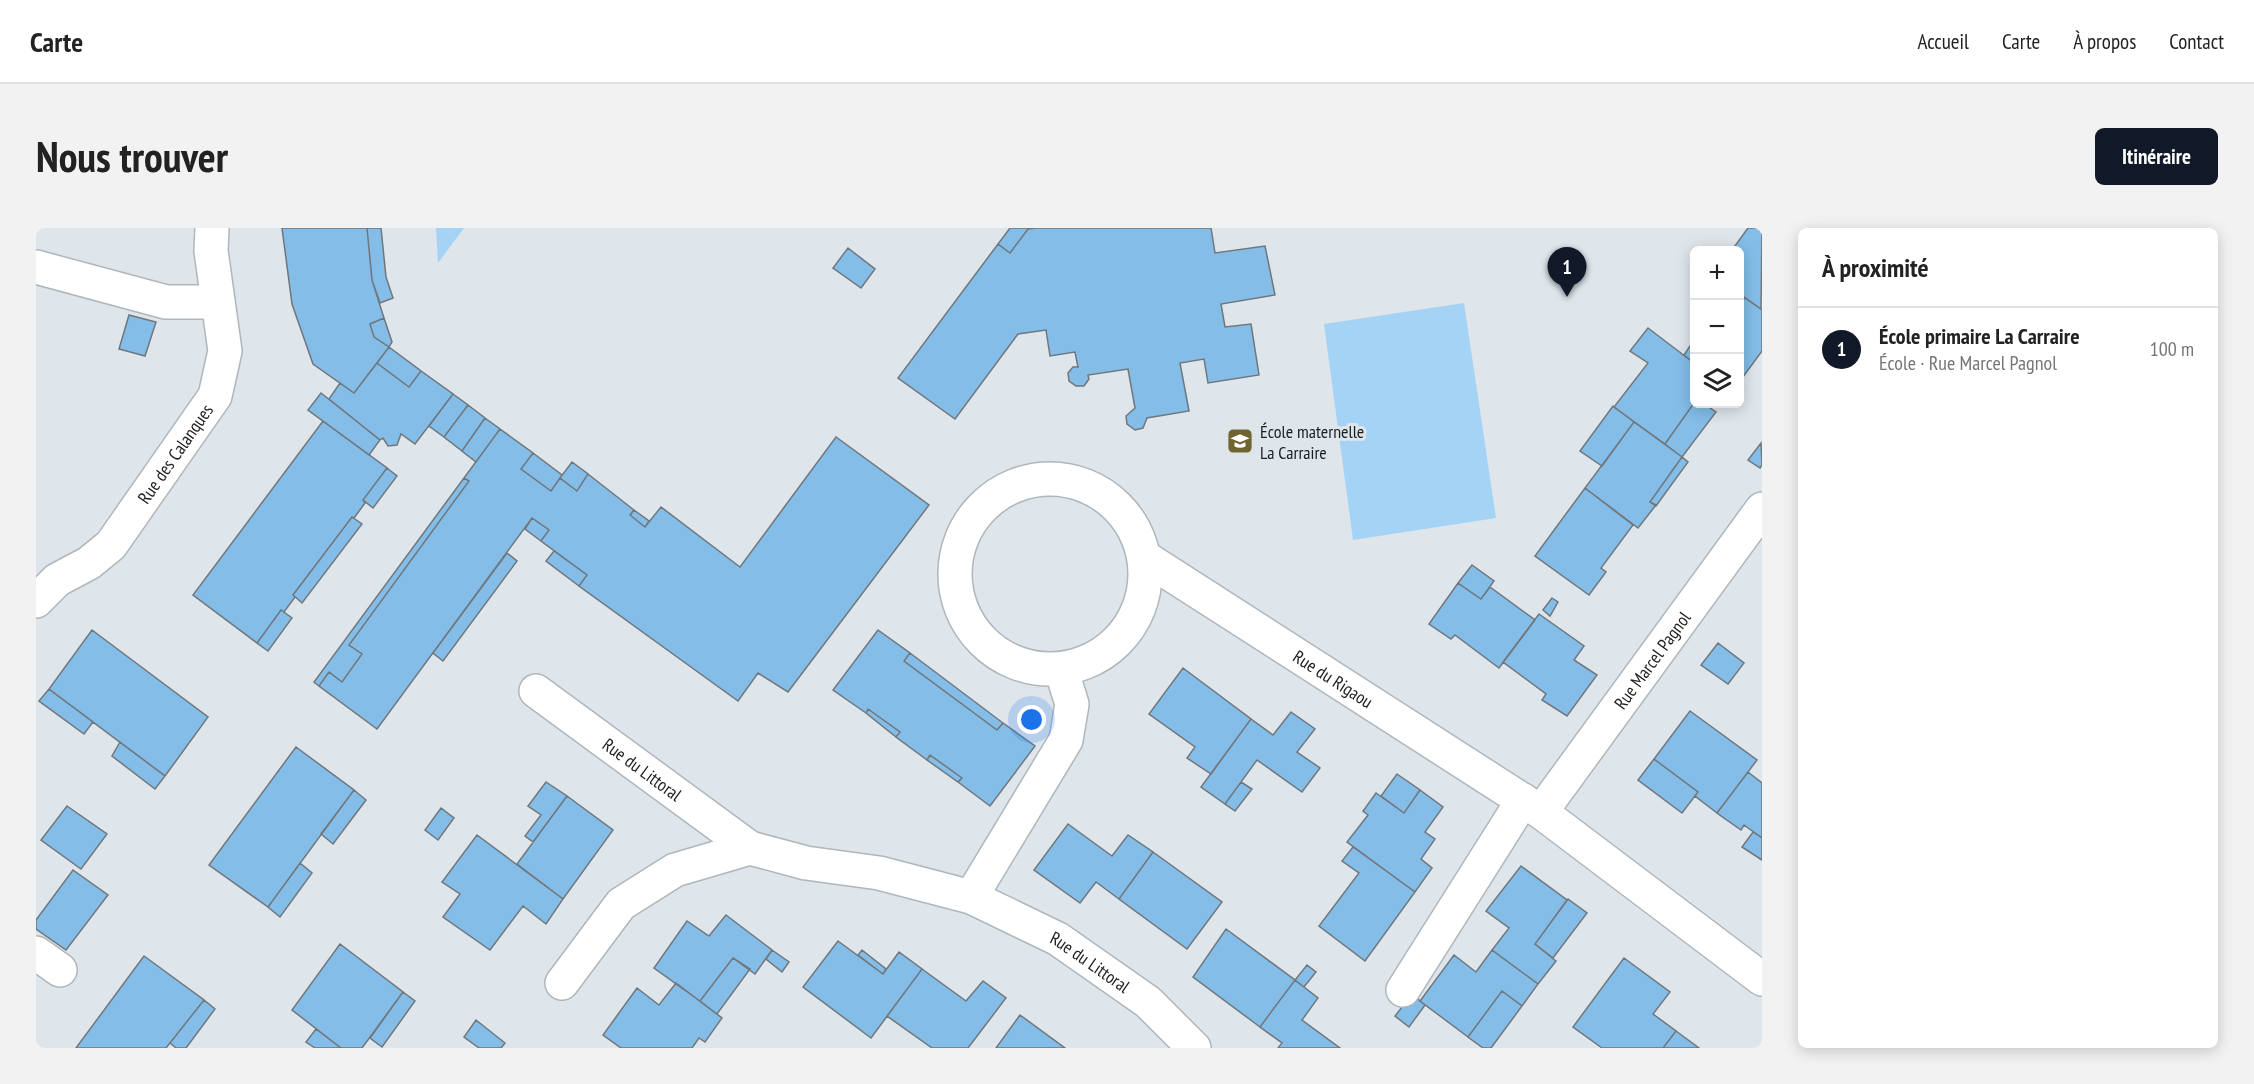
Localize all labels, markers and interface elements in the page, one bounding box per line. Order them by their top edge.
text: Carte [30,23,83,60]
text: Accueil [1917,28,1969,55]
text: Carte [2002,28,2040,55]
text: À propos [2073,28,2136,55]
text: Contact [2169,28,2224,55]
button: Itinéraire [2095,128,2218,185]
text: Nous trouver [36,129,228,184]
map controls [1690,246,1744,408]
button: + [1690,246,1744,300]
pin: 1 [1548,248,1586,297]
text: À proximité [1822,251,1929,284]
button: − [1690,300,1744,354]
text: École primaire La Carraire [1879,322,2080,350]
text: 1 [1837,336,1846,362]
text: 100 m [2150,336,2194,362]
text: École · Rue Marcel Pagnol [1879,350,2057,376]
button: layers [1690,354,1744,408]
street label: Rue des Calanques [132,399,218,508]
place label: École maternelle La Carraire [1260,420,1364,464]
school or university icon: École maternelle La Carraire [1225,426,1255,456]
street label: Rue Marcel Pagnol [1608,606,1696,714]
street label: Rue du Rigaou [1289,645,1378,713]
your location [1017,705,1046,734]
street label: Rue du Littoral [598,732,687,806]
street label: Rue du Littoral [1047,926,1135,998]

